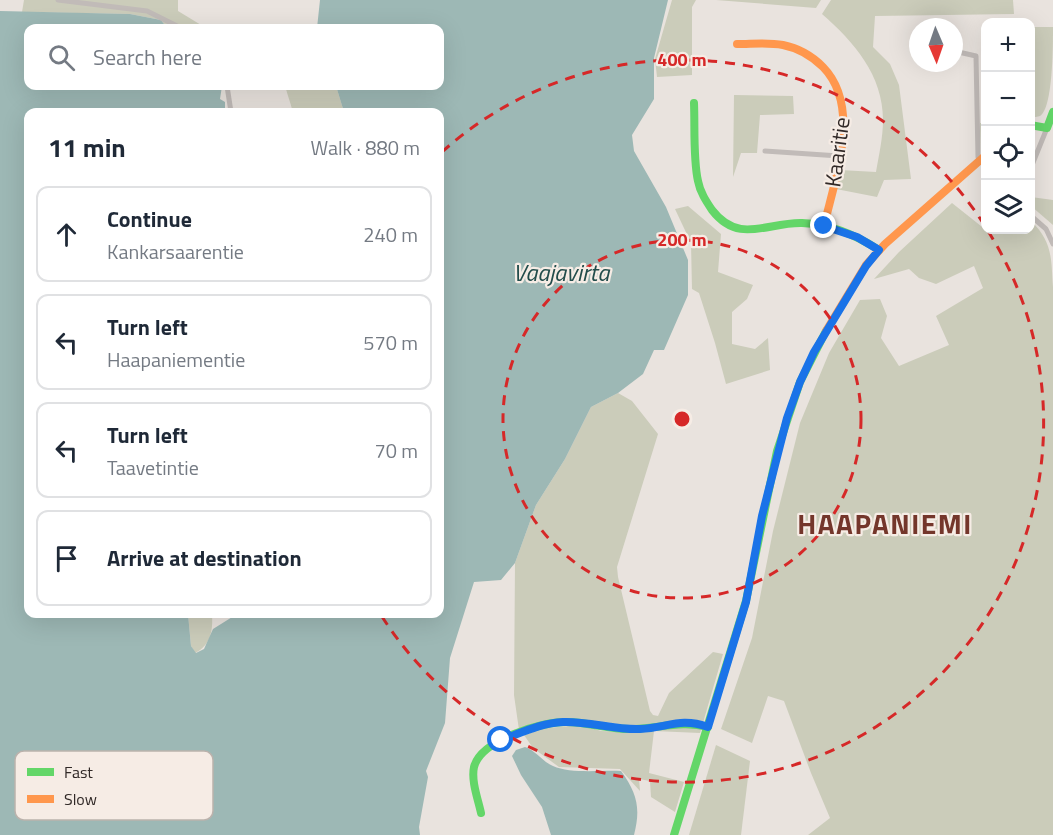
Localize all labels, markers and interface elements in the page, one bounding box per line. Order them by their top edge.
north arrow [909,18,963,72]
map controls [981,18,1035,234]
button: + [981,18,1035,72]
search box [24,24,444,90]
text: Search here [93,40,202,74]
icon: search [45,41,78,74]
text: 400 m [657,46,707,73]
button: − [981,72,1035,126]
street label: Kaaritie [815,115,859,189]
button: locate [981,126,1035,180]
text: 11 min [48,128,126,167]
text: Walk · 880 m [311,132,420,163]
button: layers [981,180,1035,234]
text: Continue [107,202,192,236]
route end [810,212,836,238]
icon: ahead [50,218,83,251]
text: 240 m [363,219,418,250]
text: 200 m [657,226,707,253]
text: Kankarsaarentie [107,236,244,267]
water label: Vaajavirta [513,254,611,290]
text: Turn left [107,310,188,344]
icon: left [50,326,83,359]
text: 570 m [363,327,418,358]
text: Haapaniementie [107,344,245,375]
centre of rings [672,409,692,429]
text: Turn left [107,418,188,452]
icon: left [50,434,83,467]
text: 70 m [374,435,418,466]
text: Taavetintie [107,452,199,483]
district label: HAAPANIEMI [797,502,973,545]
text: Arrive at destination [107,541,302,575]
icon: arrive [50,542,83,575]
route start [487,726,513,752]
legend [15,751,213,820]
text: Fast [64,760,93,784]
text: Slow [64,787,97,811]

